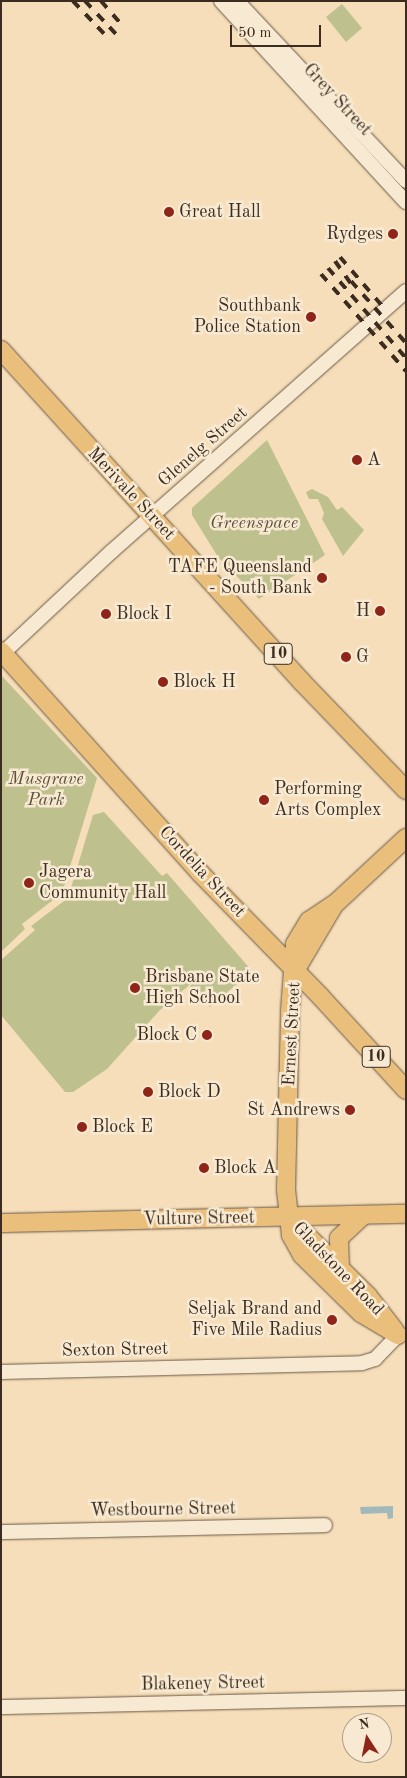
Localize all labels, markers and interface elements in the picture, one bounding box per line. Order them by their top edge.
scale bar [232,15,323,47]
text: 50 m [238,26,272,41]
street label: Grey Street [298,59,376,141]
place label: Great Hall [179,201,261,223]
marker: Great Hall [163,206,175,218]
place label: Rydges [326,223,383,245]
marker: Rydges [387,228,399,240]
place label: Southbank Police Station [194,296,301,338]
marker: Southbank Police Station [305,311,317,323]
street label: Glenelg Street [154,402,252,492]
street label: Merivale Street [82,443,180,545]
place label: A [367,449,381,471]
marker: A [351,454,363,466]
park label: Greenspace [210,512,298,534]
place label: TAFE Queensland - South Bank [168,557,312,600]
marker: TAFE Queensland - South Bank [316,572,328,584]
place label: H [356,600,370,622]
place label: Block I [116,603,172,625]
marker: H [374,605,386,617]
marker: Block I [100,608,112,620]
road number: 10 [263,641,293,668]
place label: G [356,646,369,668]
marker: G [340,651,352,663]
place label: Block H [173,671,236,693]
marker: Block H [157,676,169,688]
park label: Musgrave Park [8,769,84,812]
place label: Performing Arts Complex [274,779,381,822]
marker: Performing Arts Complex [258,794,270,806]
street label: Cordelia Street [154,822,250,922]
place label: Jagera Community Hall [39,862,166,904]
marker: Jagera Community Hall [23,877,35,889]
place label: Brisbane State High School [145,967,260,1010]
street label: Ernest Street [278,981,306,1087]
marker: Brisbane State High School [129,982,141,994]
place label: Block C [136,1024,197,1046]
marker: Block C [201,1029,213,1041]
road number: 10 [361,1044,391,1070]
place label: Block D [158,1081,220,1103]
marker: Block D [142,1086,154,1098]
place label: St Andrews [247,1099,340,1121]
marker: St Andrews [344,1104,356,1116]
place label: Block E [92,1116,153,1138]
marker: Block E [76,1121,88,1133]
place label: Block A [214,1157,276,1179]
marker: Block A [198,1162,210,1174]
street label: Vulture Street [143,1207,255,1231]
street label: Gladstone Road [288,1218,388,1320]
place label: Seljak Brand and Five Mile Radius [188,1299,322,1342]
marker: Seljak Brand and Five Mile Radius [326,1314,338,1326]
street label: Sexton Street [62,1338,168,1362]
street label: Westbourne Street [90,1498,236,1522]
street label: Blakeney Street [141,1672,265,1696]
north arrow [342,1713,392,1763]
text: N [358,1716,371,1732]

